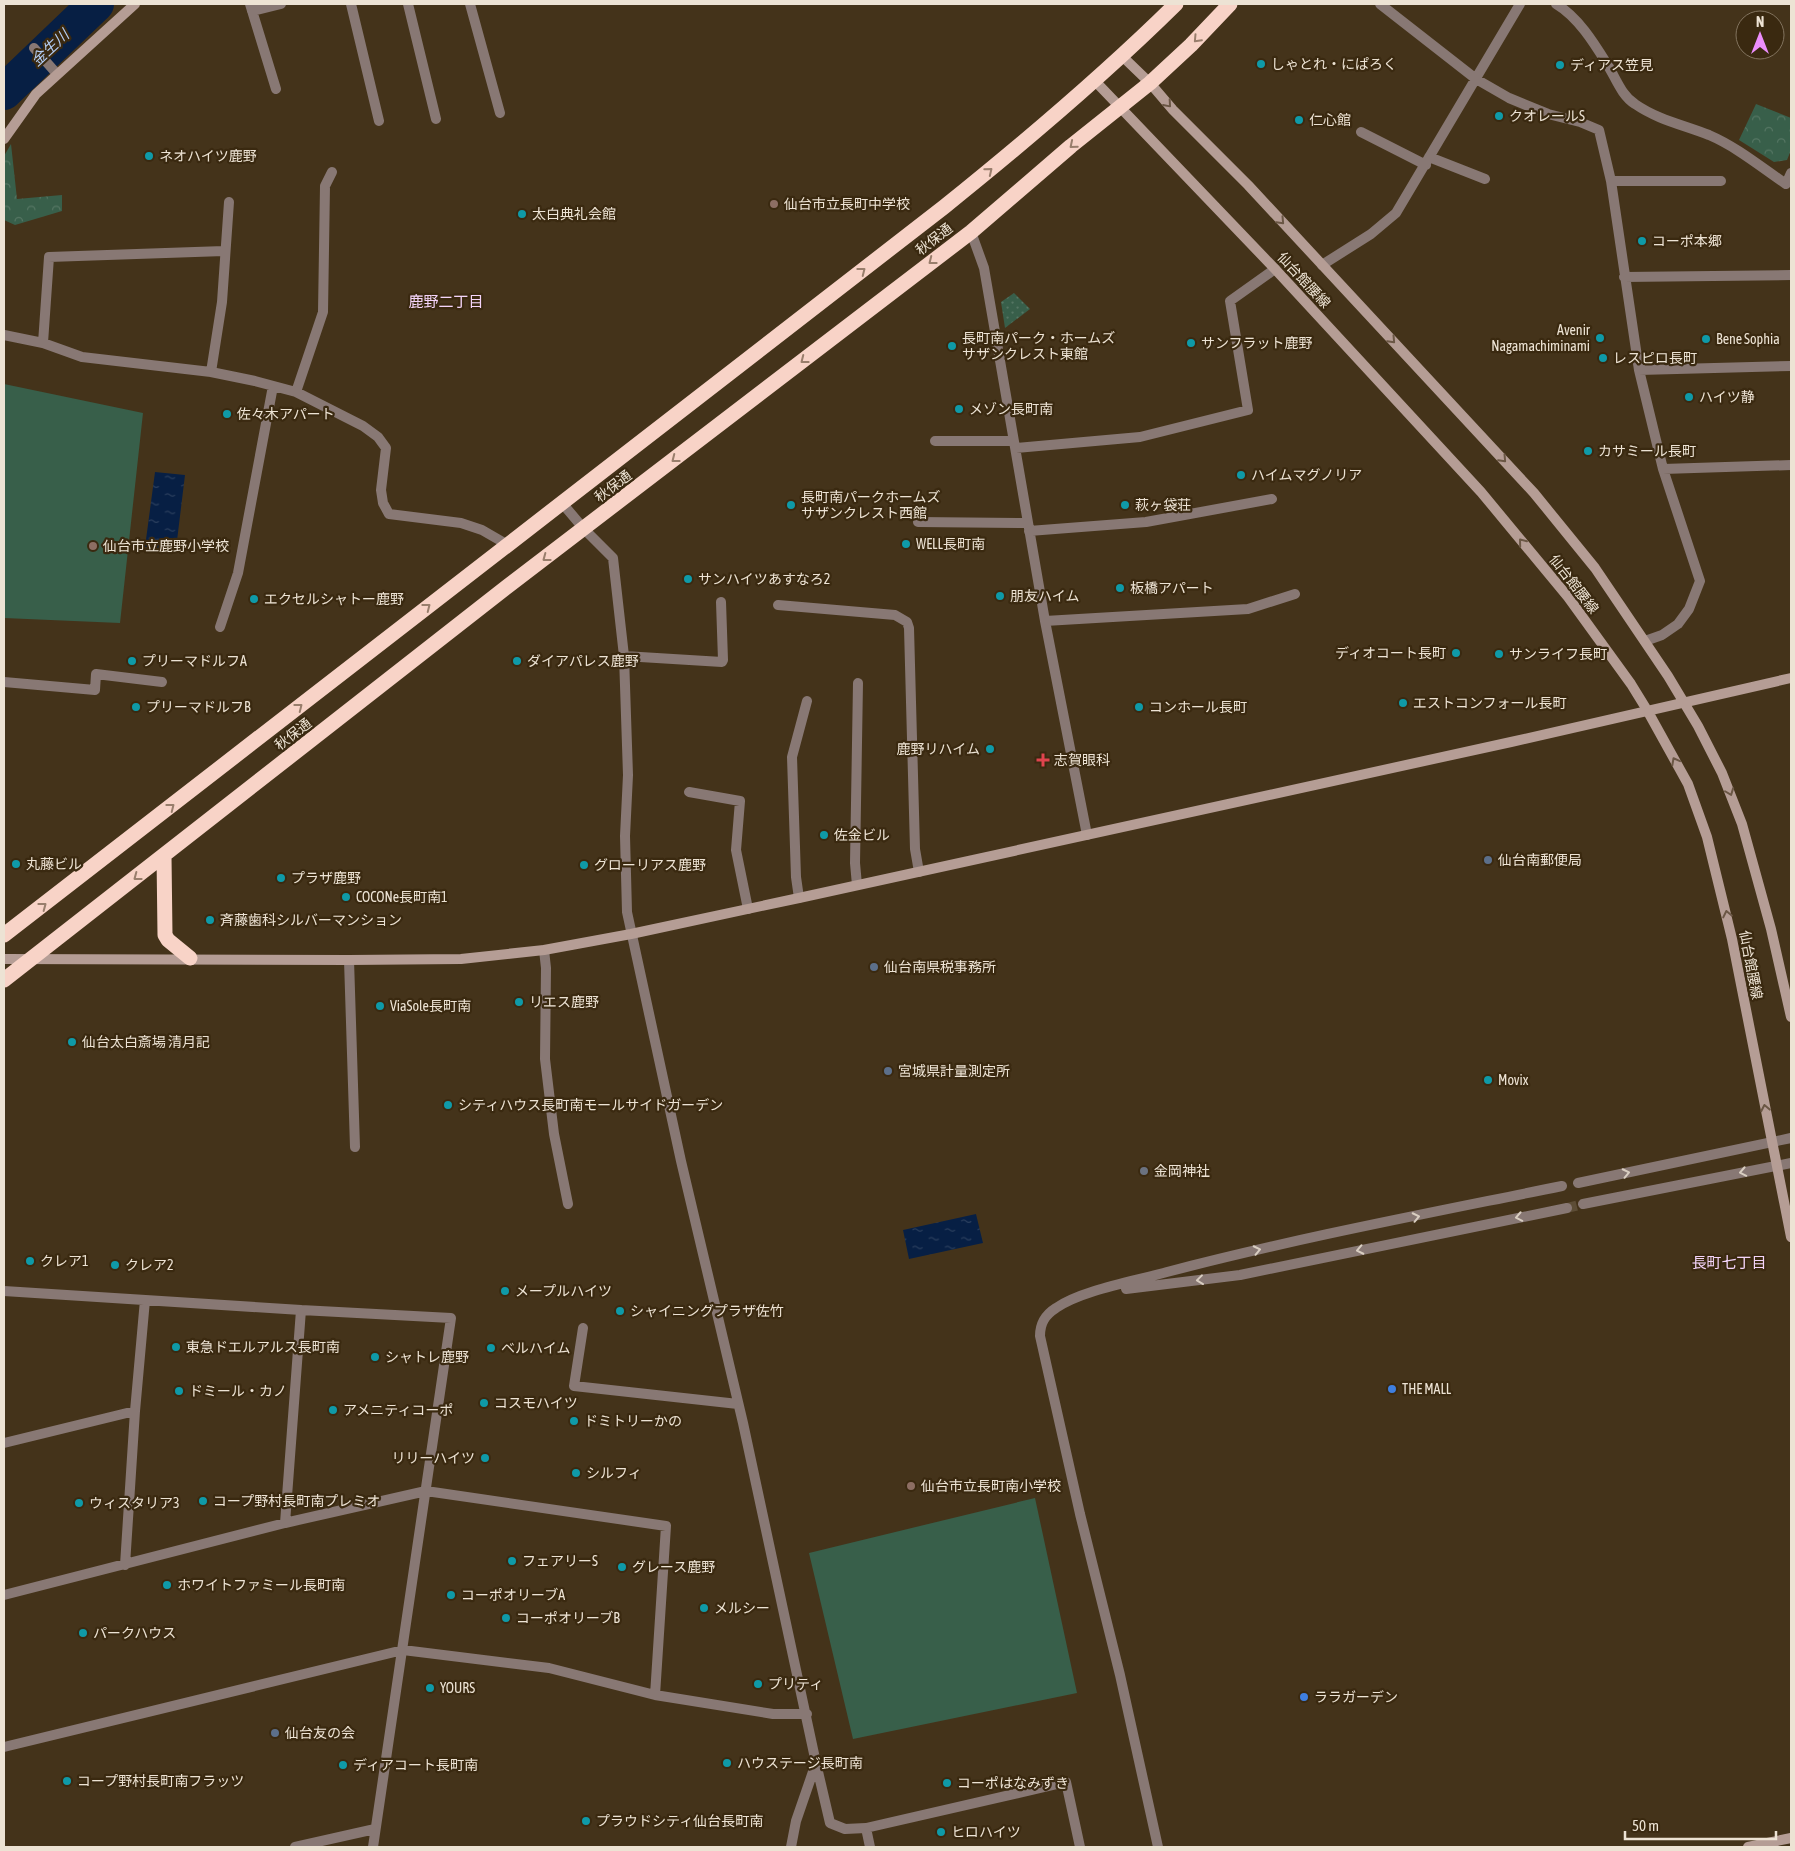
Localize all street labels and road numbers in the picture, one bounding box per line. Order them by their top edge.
street label: 秋保通 [913,220,955,258]
street label: 仙台館腰線 [1274,249,1334,311]
street label: 秋保通 [591,467,635,505]
street label: 仙台館腰線 [1546,551,1602,617]
street label: 秋保通 [272,715,314,753]
street label: 仙台館腰線 [1736,929,1766,1001]

